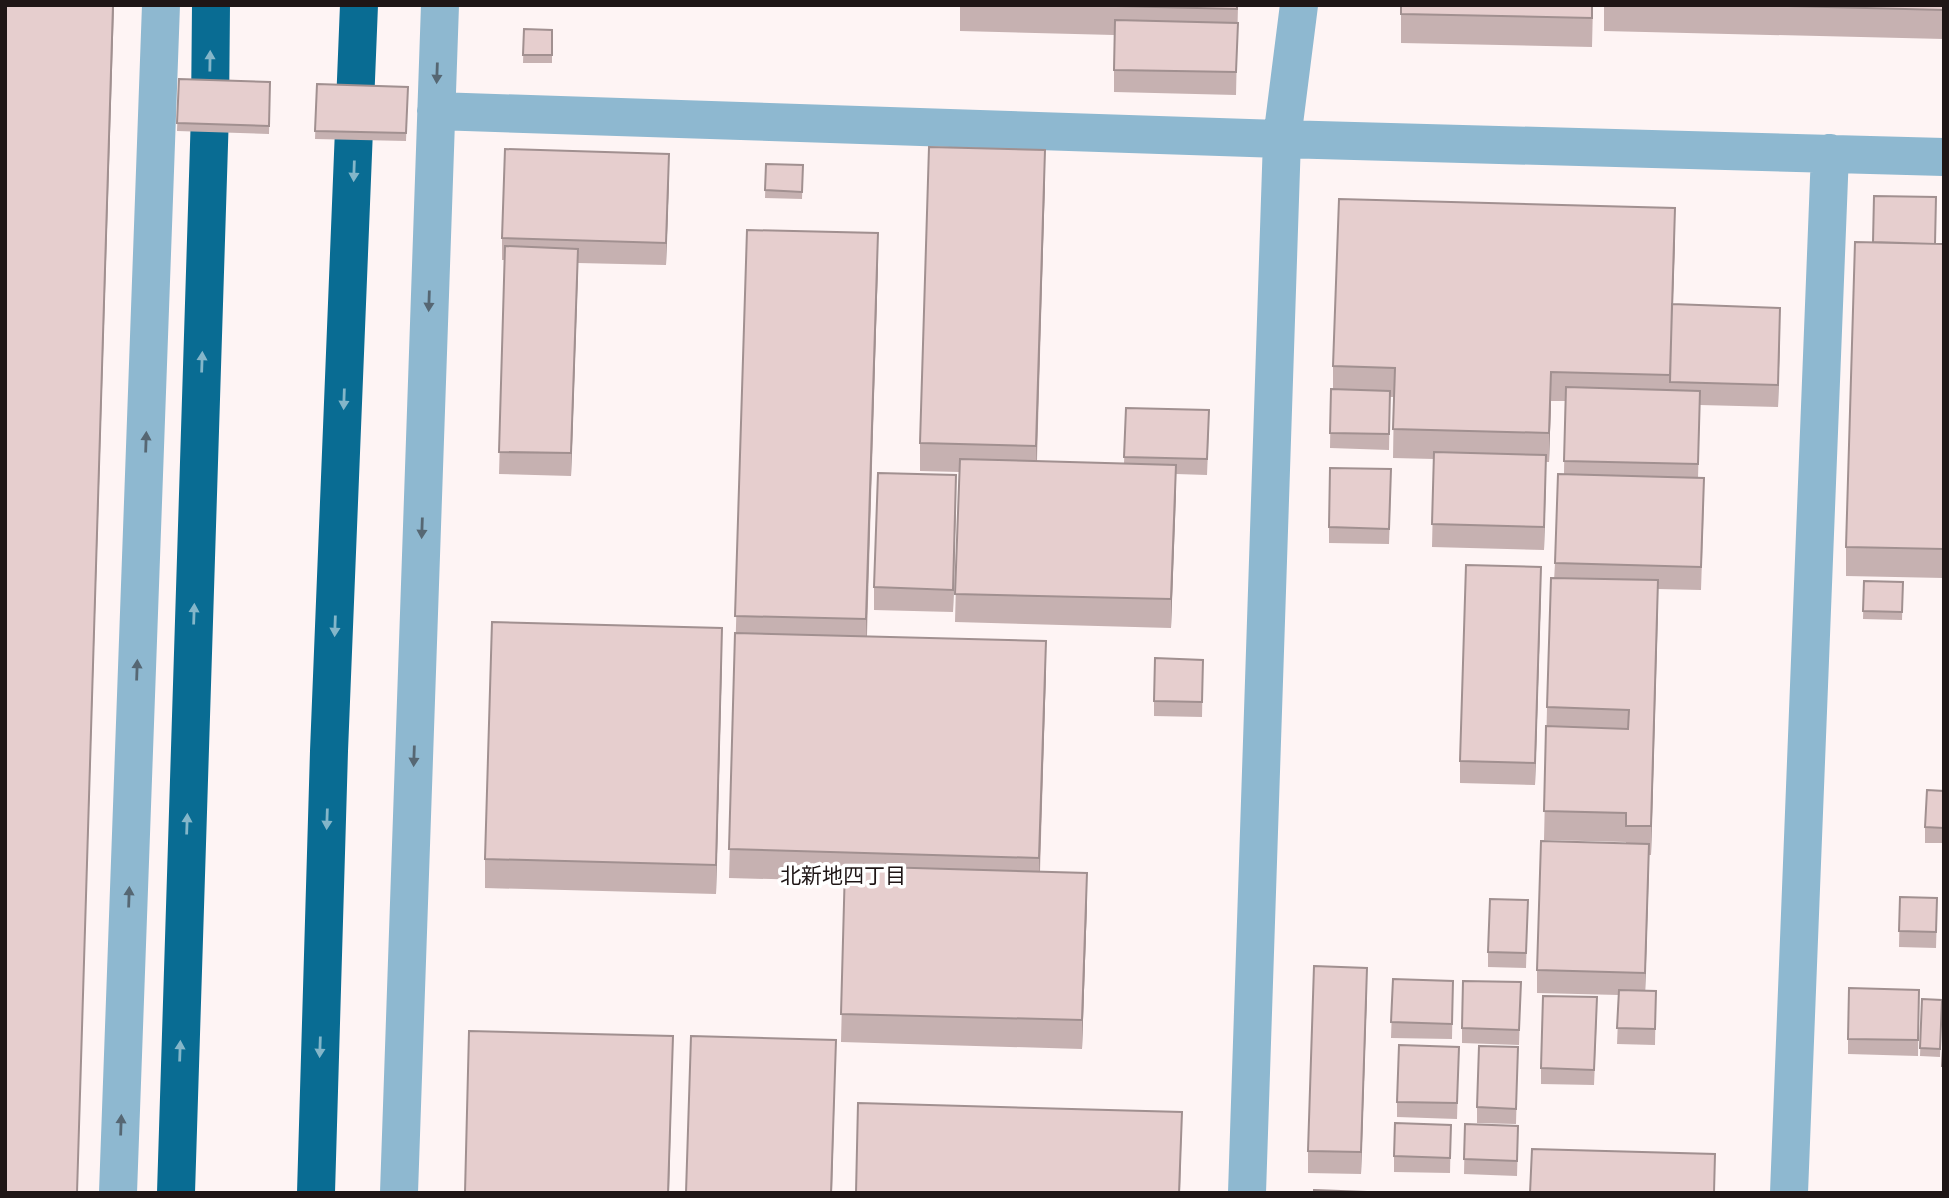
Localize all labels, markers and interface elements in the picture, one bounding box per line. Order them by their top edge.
one-way arrow [204,50,216,72]
one-way arrow [432,63,443,85]
one-way arrow [348,161,359,183]
one-way arrow [424,290,435,312]
one-way arrow [196,351,207,373]
one-way arrow [339,388,350,410]
one-way arrow [140,431,151,453]
one-way arrow [416,517,427,539]
one-way arrow [188,602,199,624]
one-way arrow [329,615,340,637]
one-way arrow [132,659,143,681]
one-way arrow [408,745,420,767]
one-way arrow [322,808,333,830]
one-way arrow [182,812,193,834]
district label: 北新地四丁目 [780,862,906,890]
one-way arrow [124,886,135,908]
one-way arrow [315,1036,326,1058]
one-way arrow [174,1040,186,1062]
one-way arrow [115,1113,126,1135]

